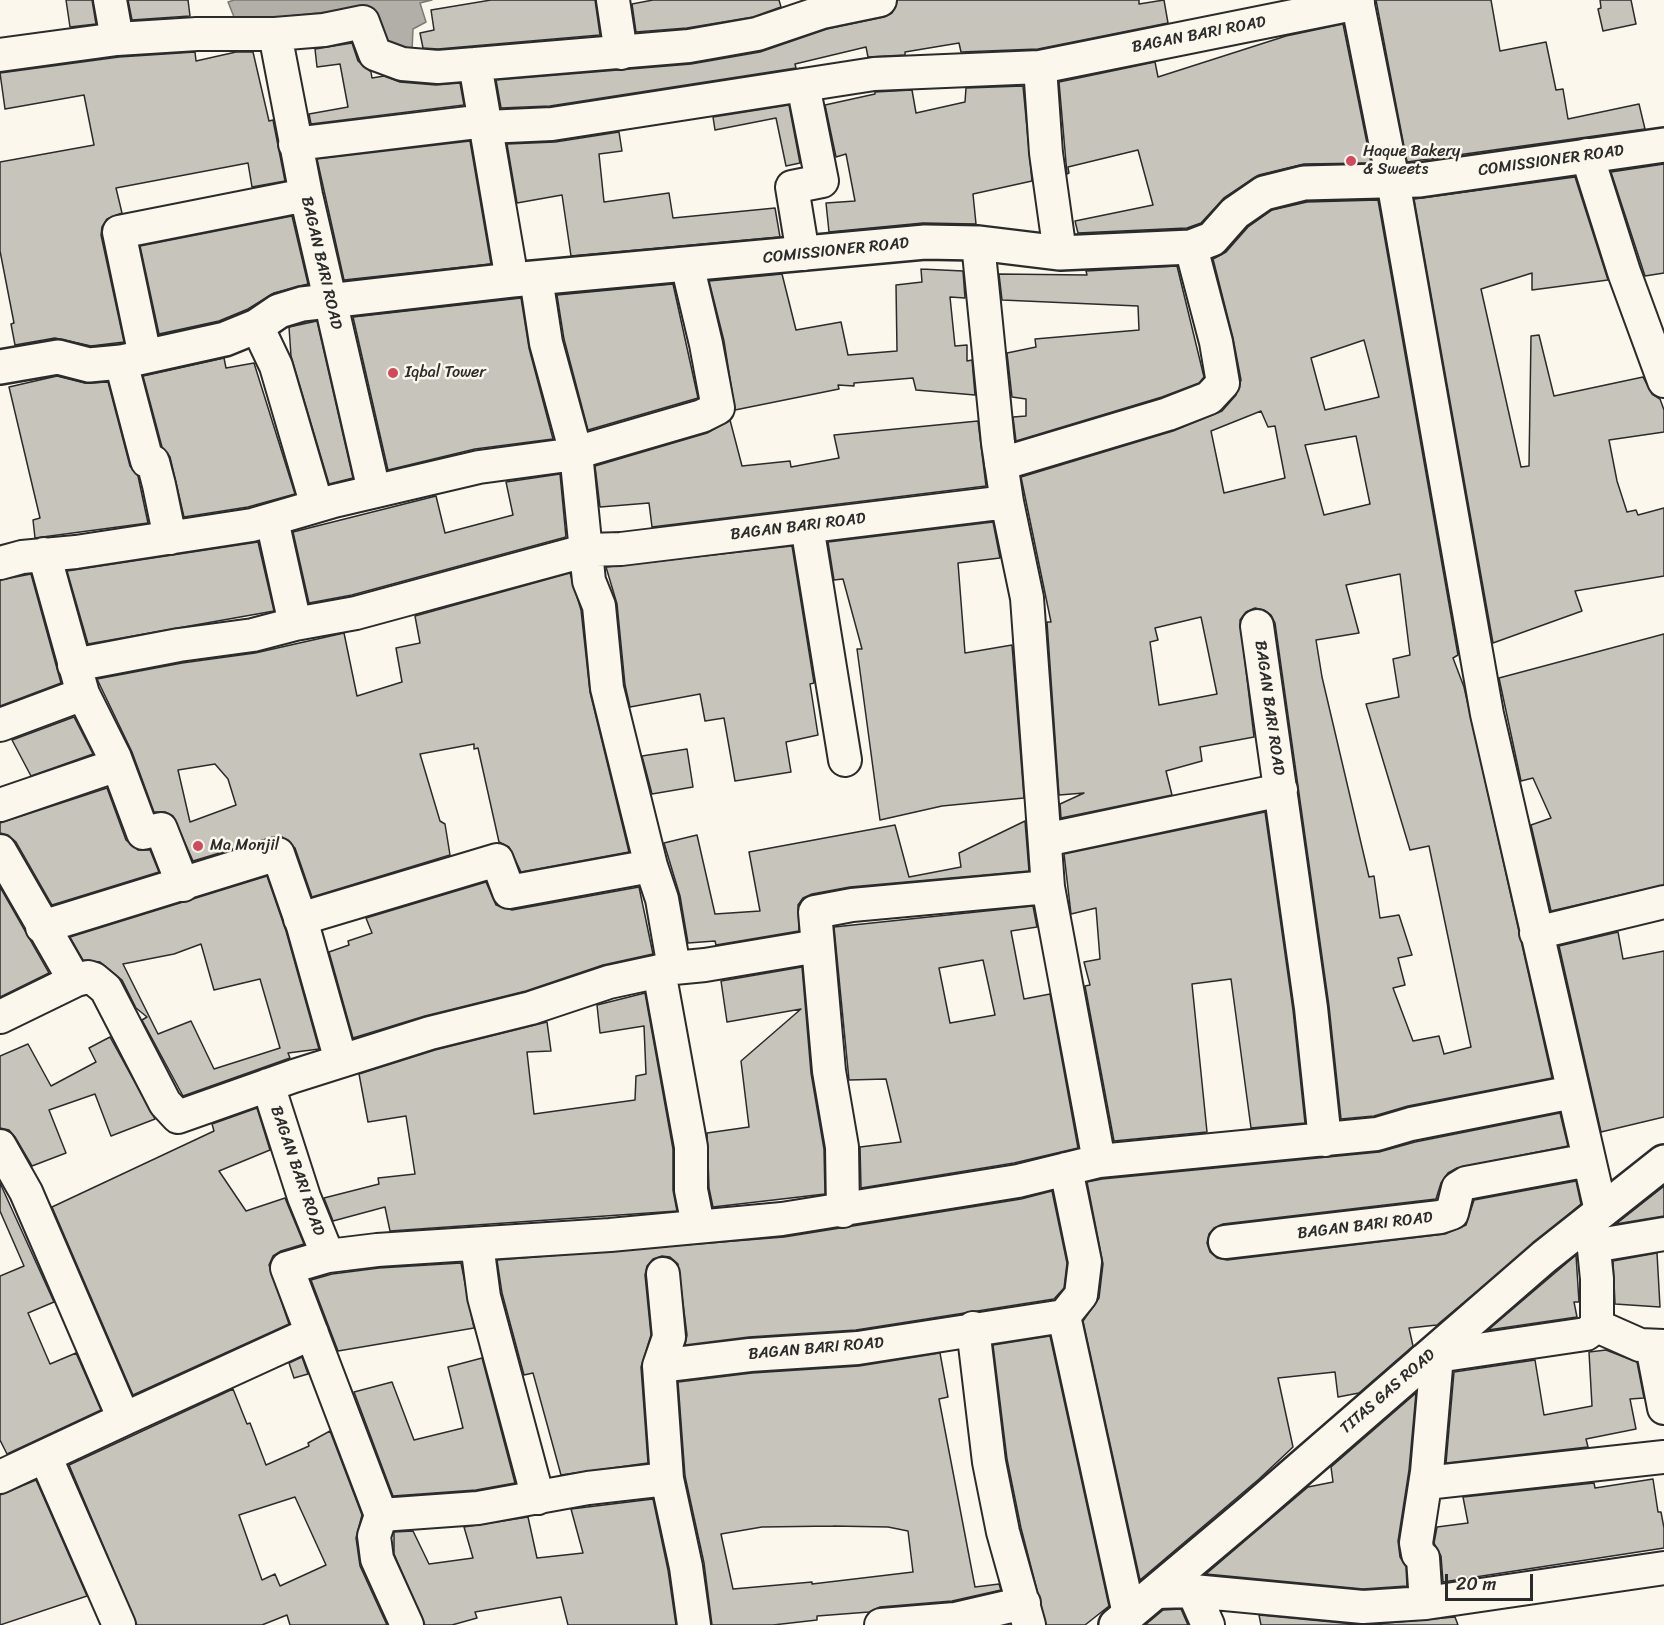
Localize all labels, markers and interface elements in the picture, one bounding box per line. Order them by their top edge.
street label: BAGAN BARI ROAD [1131,13,1267,57]
street label: COMISSIONER ROAD [1477,141,1625,181]
place label: Haque Bakery & Sweets [1363,142,1460,180]
marker: Haque Bakery & Sweets [1344,154,1358,168]
street label: BAGAN BARI ROAD [296,195,346,331]
street label: COMISSIONER ROAD [762,234,910,268]
place label: Iqbal Tower [405,363,486,383]
marker: Iqbal Tower [386,366,400,380]
street label: BAGAN BARI ROAD [729,509,867,545]
street label: BAGAN BARI ROAD [1250,639,1288,777]
place label: Ma Monjil [210,836,279,856]
marker: Ma Monjil [191,839,205,853]
street label: BAGAN BARI ROAD [266,1104,328,1238]
street label: BAGAN BARI ROAD [1296,1208,1434,1244]
street label: BAGAN BARI ROAD [748,1334,884,1364]
street label: TITAS GAS ROAD [1337,1346,1439,1438]
scale bar [1448,1562,1536,1600]
text: 20 m [1456,1568,1496,1600]

